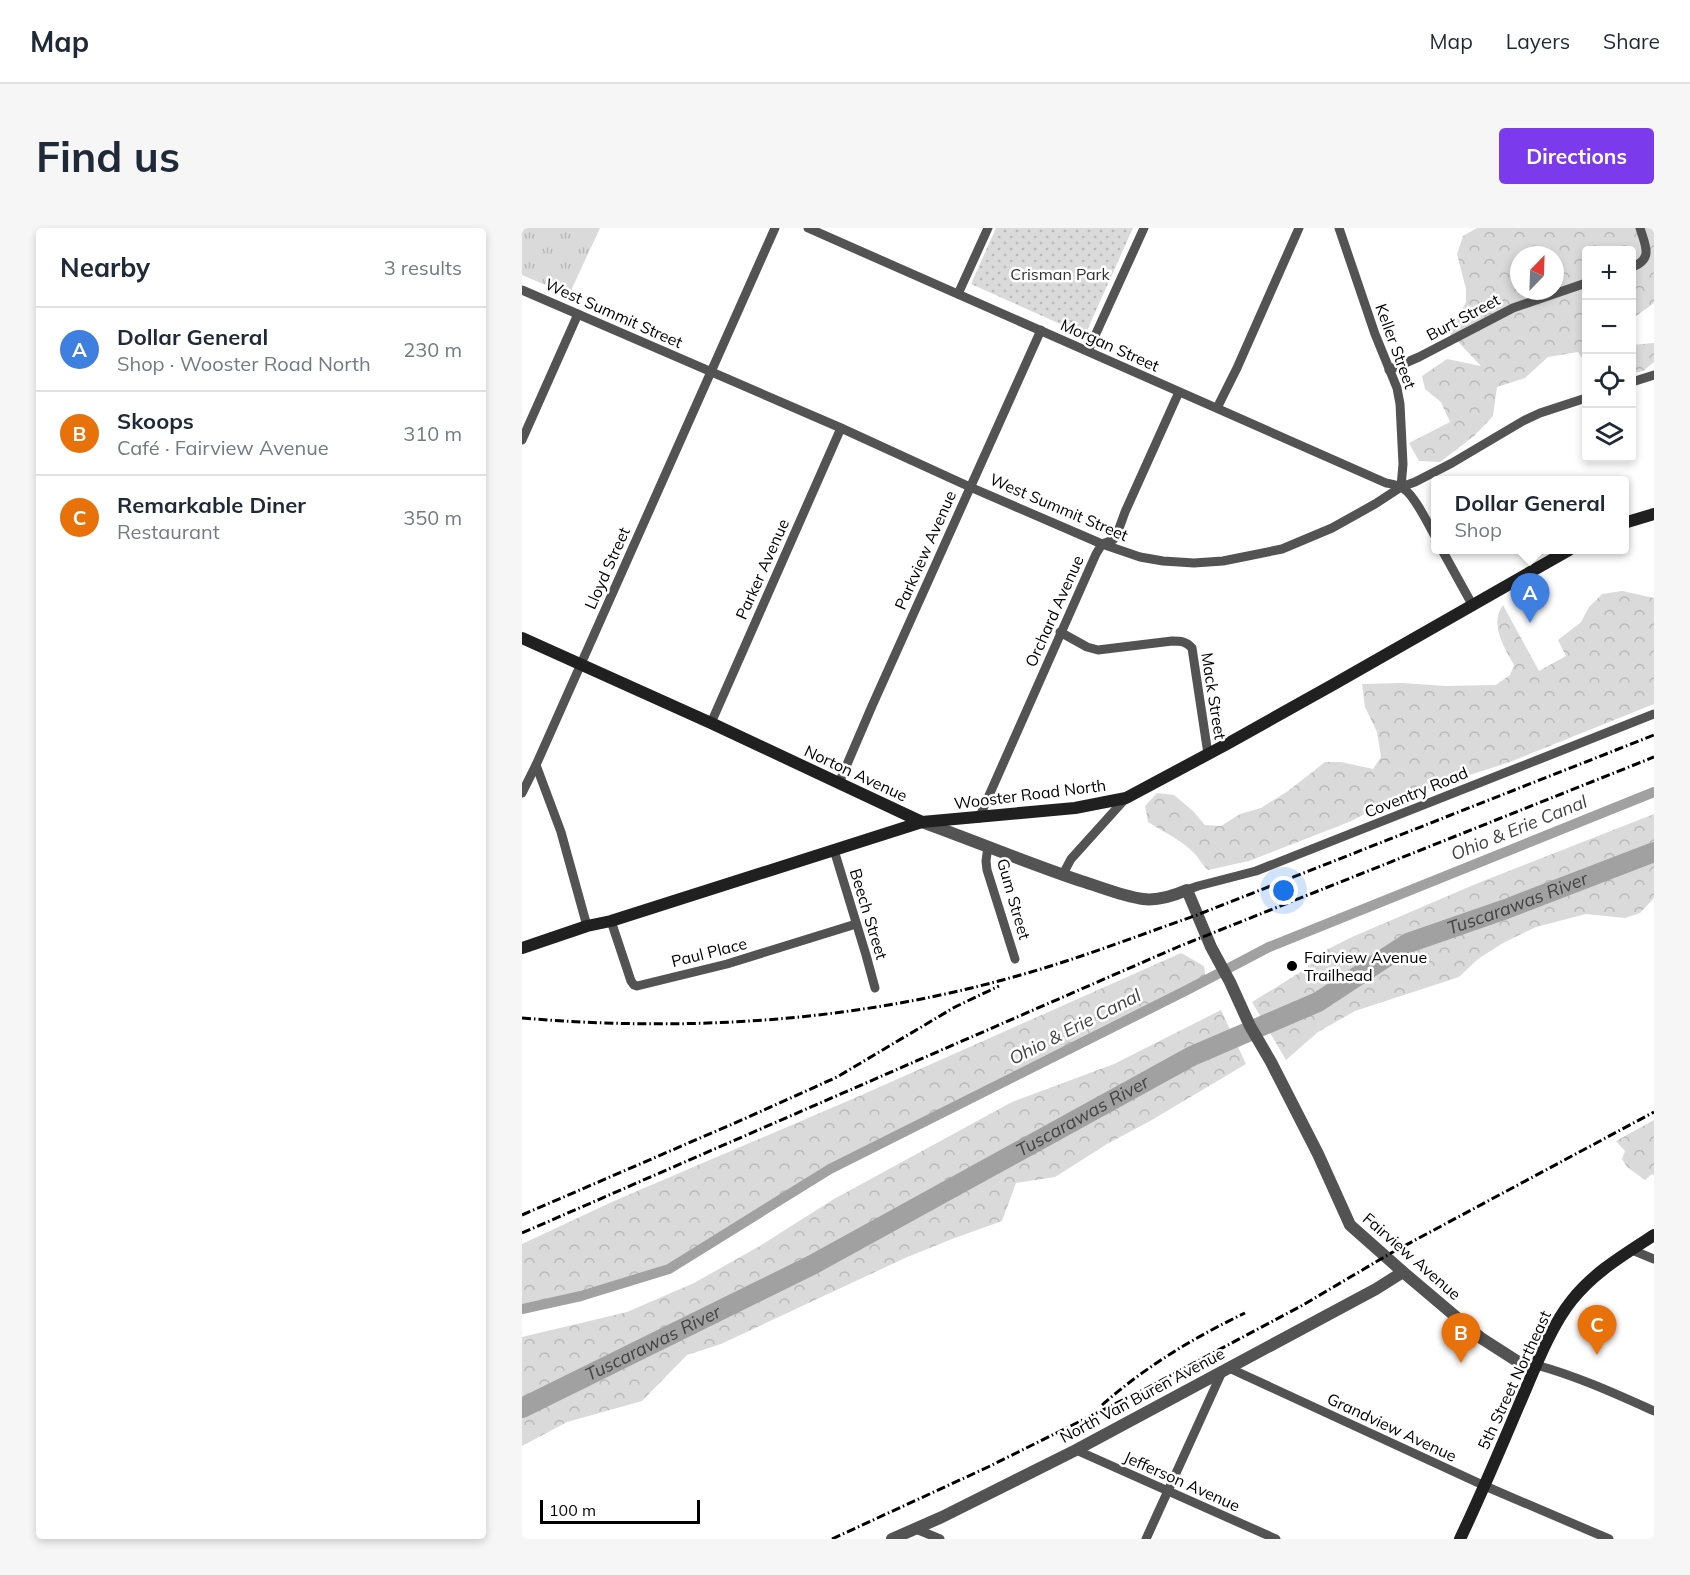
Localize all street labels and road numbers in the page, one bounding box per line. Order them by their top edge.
street label: West Summit Street [542,274,686,352]
street label: Burt Street [1423,289,1504,345]
street label: Keller Street [1371,301,1421,392]
street label: Morgan Street [1058,314,1163,376]
street label: West Summit Street [987,469,1132,545]
street label: Parkview Avenue [890,487,960,613]
street label: Parker Avenue [731,516,793,622]
street label: Lloyd Street [580,523,634,612]
street label: Orchard Avenue [1020,552,1088,670]
street label: Mack Street [1197,651,1231,741]
street label: Norton Avenue [801,740,911,806]
street label: Coventry Road [1361,762,1471,822]
street label: Wooster Road North [953,775,1107,813]
street label: Gum Street [993,856,1035,942]
street label: Beech Street [846,866,892,962]
street label: Paul Place [669,933,749,971]
street label: Fairview Avenue [1359,1208,1465,1304]
street label: 5th Street Northeast [1473,1307,1555,1453]
street label: North Van Buren Avenue [1056,1343,1228,1447]
street label: Grandview Avenue [1324,1388,1460,1466]
street label: Jefferson Avenue [1121,1446,1243,1516]

